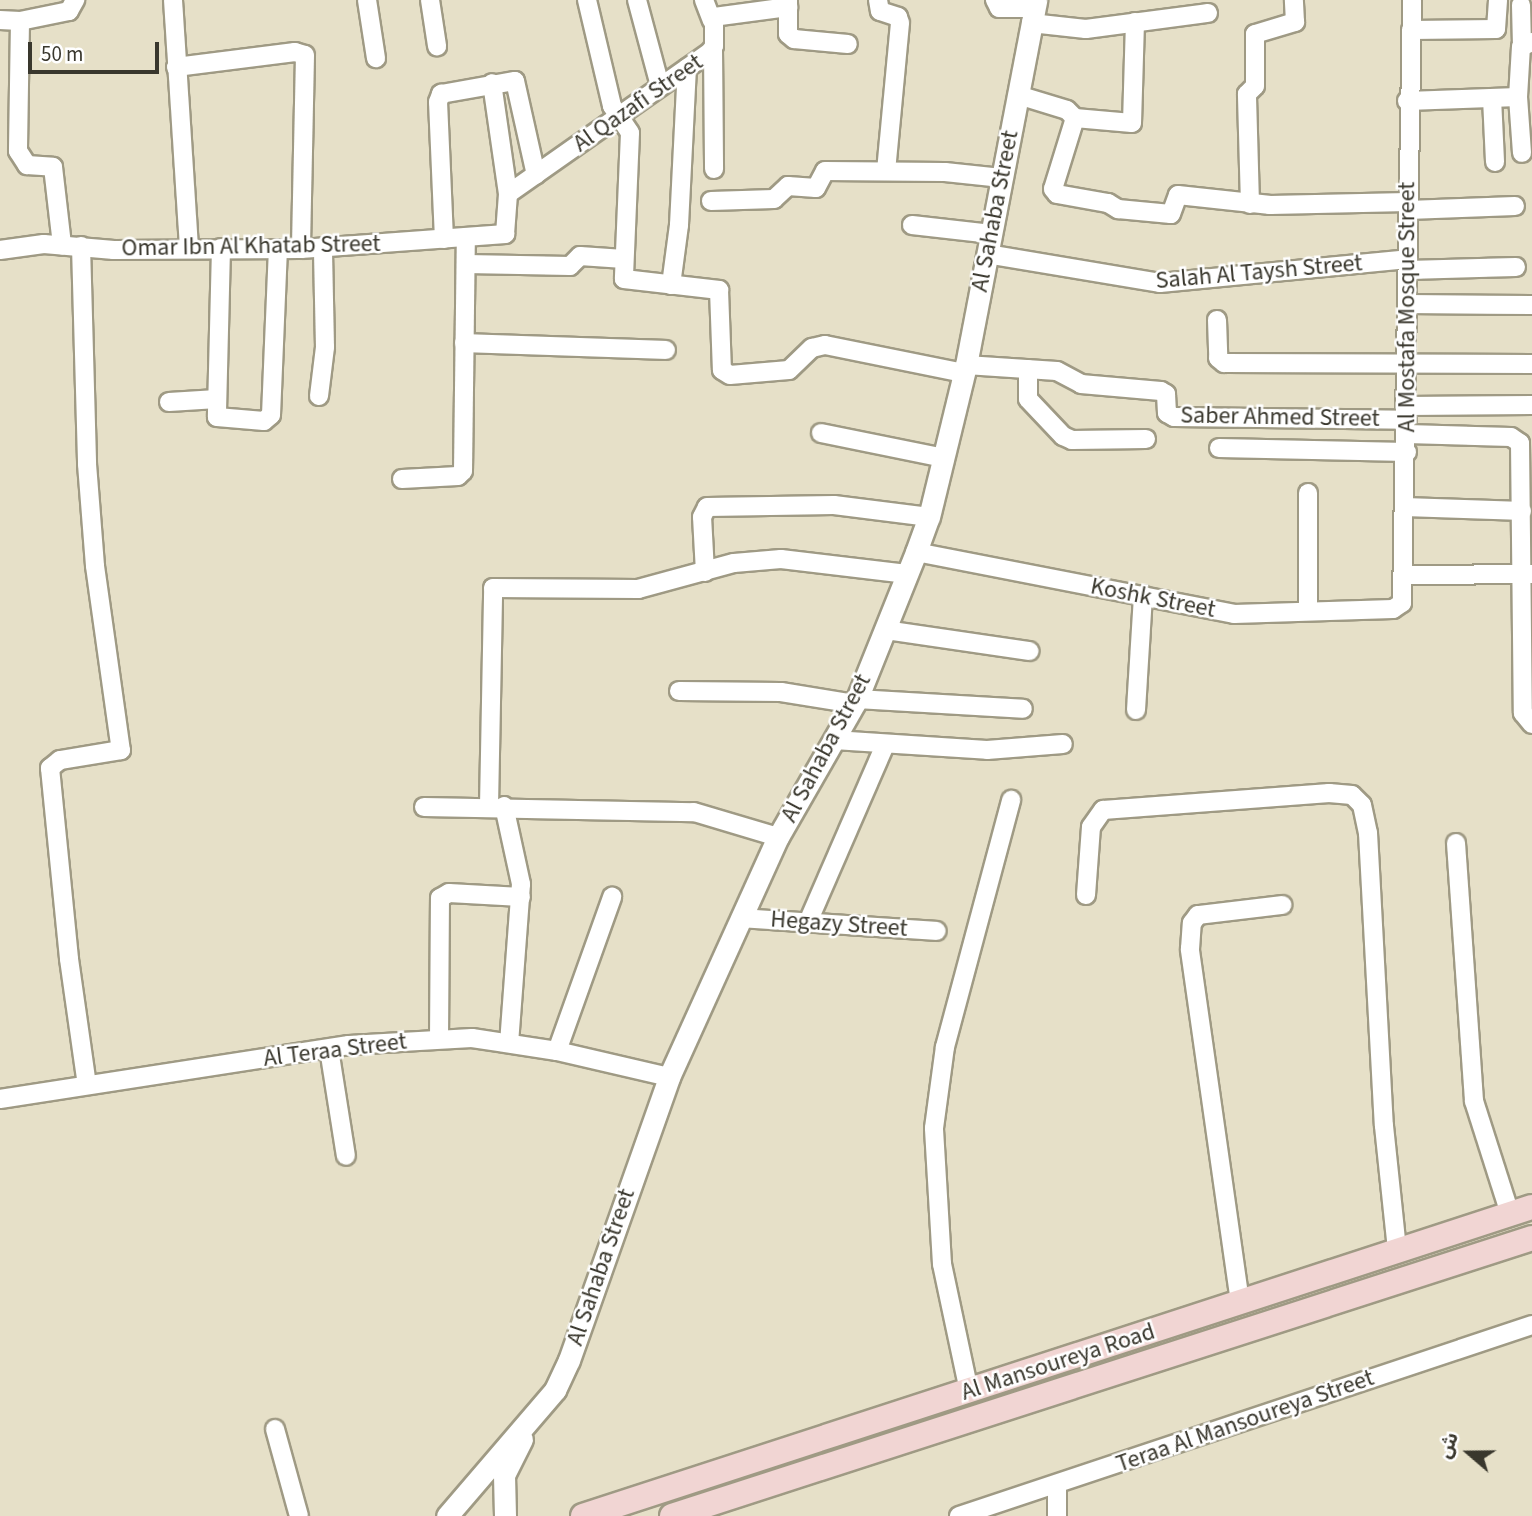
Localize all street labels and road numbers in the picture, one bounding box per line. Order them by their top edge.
street label: Al Qazafi Street [568,48,708,158]
street label: Al Sahaba Street [965,128,1025,294]
street label: Al Mostafa Mosque Street [1393,182,1421,432]
street label: Omar Ibn Al Khatab Street [121,229,381,263]
street label: Salah Al Taysh Street [1154,249,1364,295]
street label: Saber Ahmed Street [1180,401,1380,433]
street label: Koshk Street [1088,572,1218,624]
street label: Al Sahaba Street [775,669,877,827]
street label: Hegazy Street [769,905,909,943]
street label: Al Teraa Street [262,1027,408,1073]
street label: Al Sahaba Street [561,1185,641,1349]
street label: Al Mansoureya Road [957,1317,1159,1407]
street label: Teraa Al Mansoureya Street [1112,1363,1378,1479]

